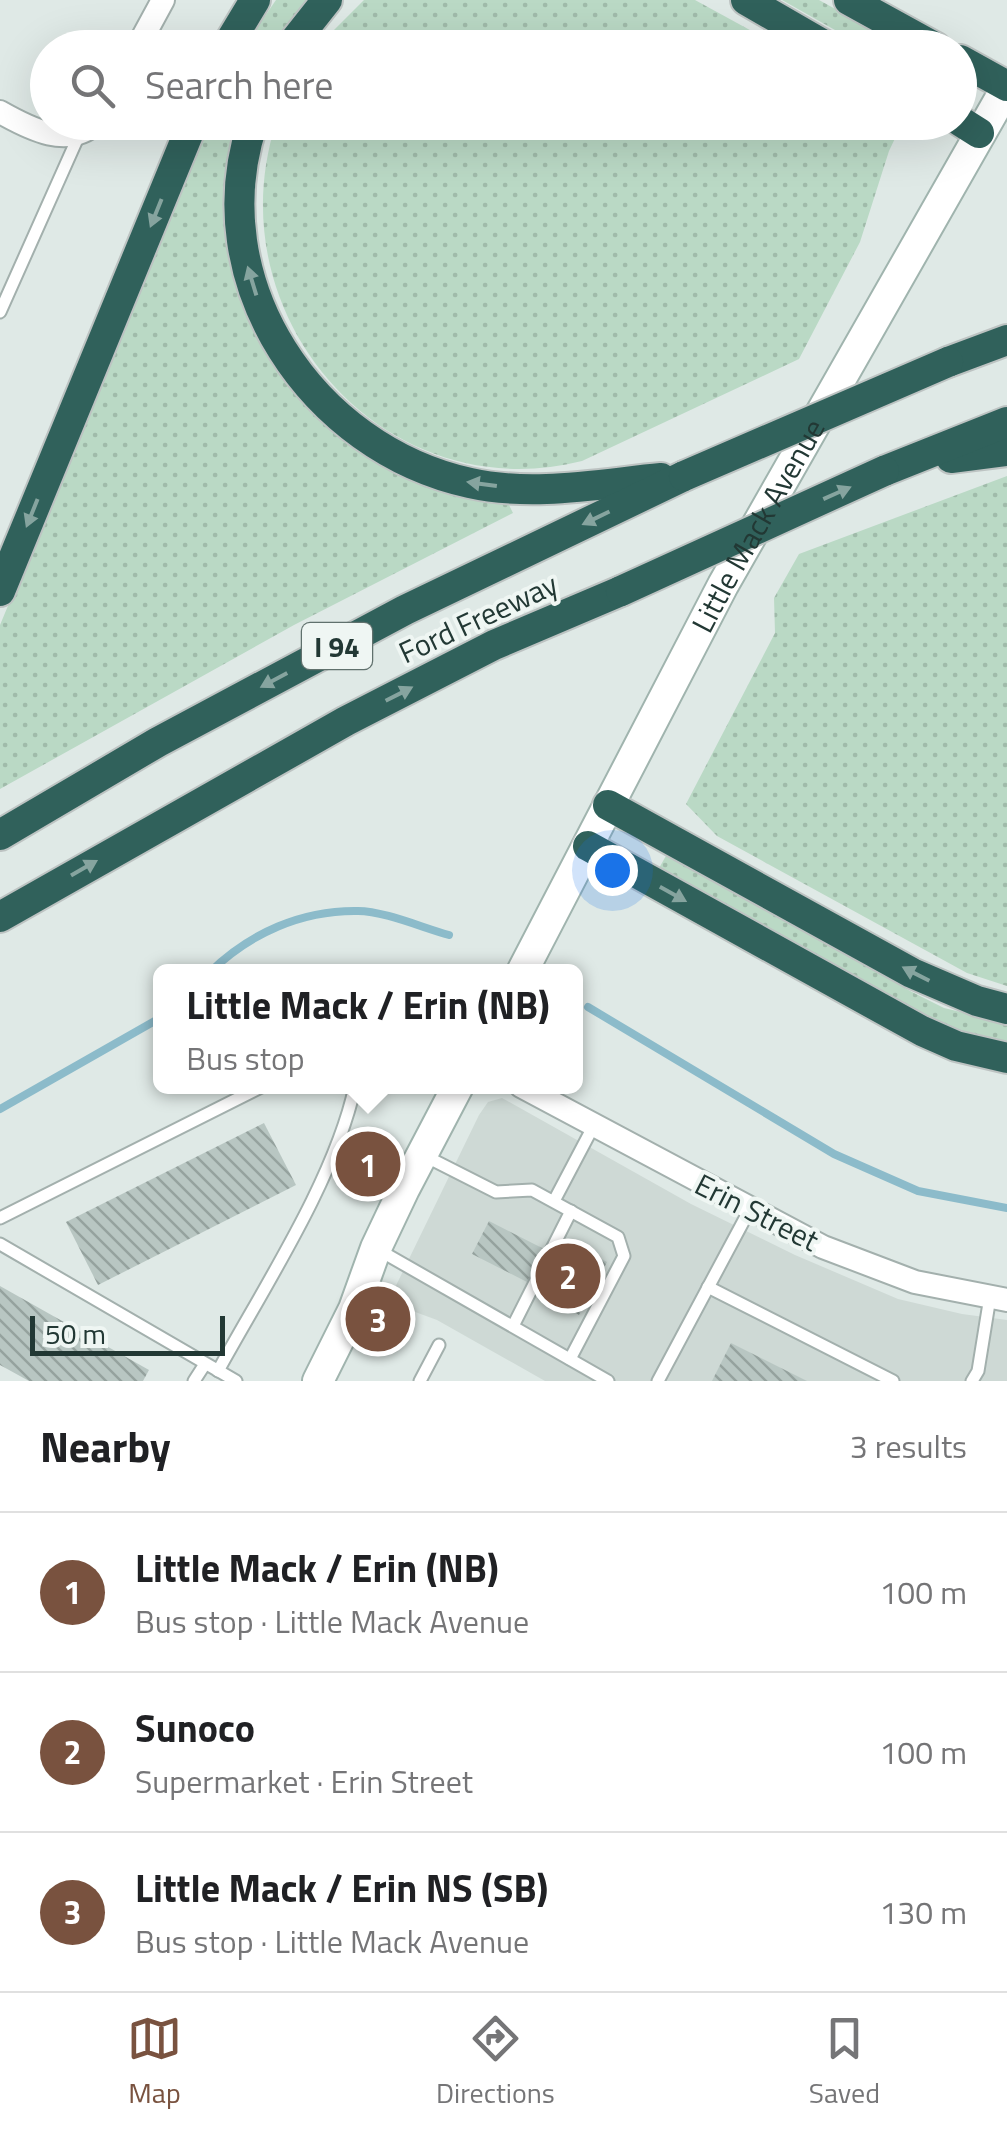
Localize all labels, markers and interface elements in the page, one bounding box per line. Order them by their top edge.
search box [30,30,977,140]
text: Search here [145,56,333,114]
icon: search [65,58,120,113]
one-way arrow [147,198,163,228]
one-way arrow [244,265,259,296]
street label: Little Mack Avenue [679,410,836,640]
one-way arrow [466,476,497,492]
one-way arrow [823,484,852,501]
one-way arrow [24,498,40,528]
one-way arrow [581,510,610,527]
street label: Ford Freeway [391,561,565,675]
road number: I 94 [302,623,372,669]
one-way arrow [260,671,289,688]
one-way arrow [385,686,414,703]
your location [587,845,638,896]
one-way arrow [70,860,99,877]
one-way arrow [659,884,687,902]
popup [153,964,583,1094]
one-way arrow [902,966,931,983]
text: Little Mack / Erin (NB) [186,976,550,1034]
text: Bus stop [186,1034,305,1082]
pin: 1 [336,1126,400,1202]
street label: Erin Street [687,1161,827,1263]
pin: 2 [536,1238,600,1314]
pin: 3 [346,1282,410,1356]
scale bar [30,1311,225,1356]
text: 50 m [45,1312,106,1355]
text: Nearby [40,1414,171,1478]
text: 3 results [850,1422,967,1470]
text: Little Mack / Erin (NB) [135,1539,499,1597]
text: 1 [64,1568,81,1616]
text: 100 m [879,1568,967,1616]
text: Bus stop · Little Mack Avenue [135,1597,529,1645]
text: Sunoco [135,1699,255,1757]
text: 2 [64,1728,81,1776]
text: 100 m [879,1728,967,1776]
text: Supermarket · Erin Street [135,1757,473,1805]
text: Little Mack / Erin NS (SB) [135,1859,548,1917]
text: 3 [64,1888,81,1936]
text: 130 m [879,1888,967,1936]
text: Bus stop · Little Mack Avenue [135,1917,529,1965]
tab: Map [127,2011,182,2114]
tab: Directions [436,2011,555,2114]
tab: Saved [809,2011,880,2114]

